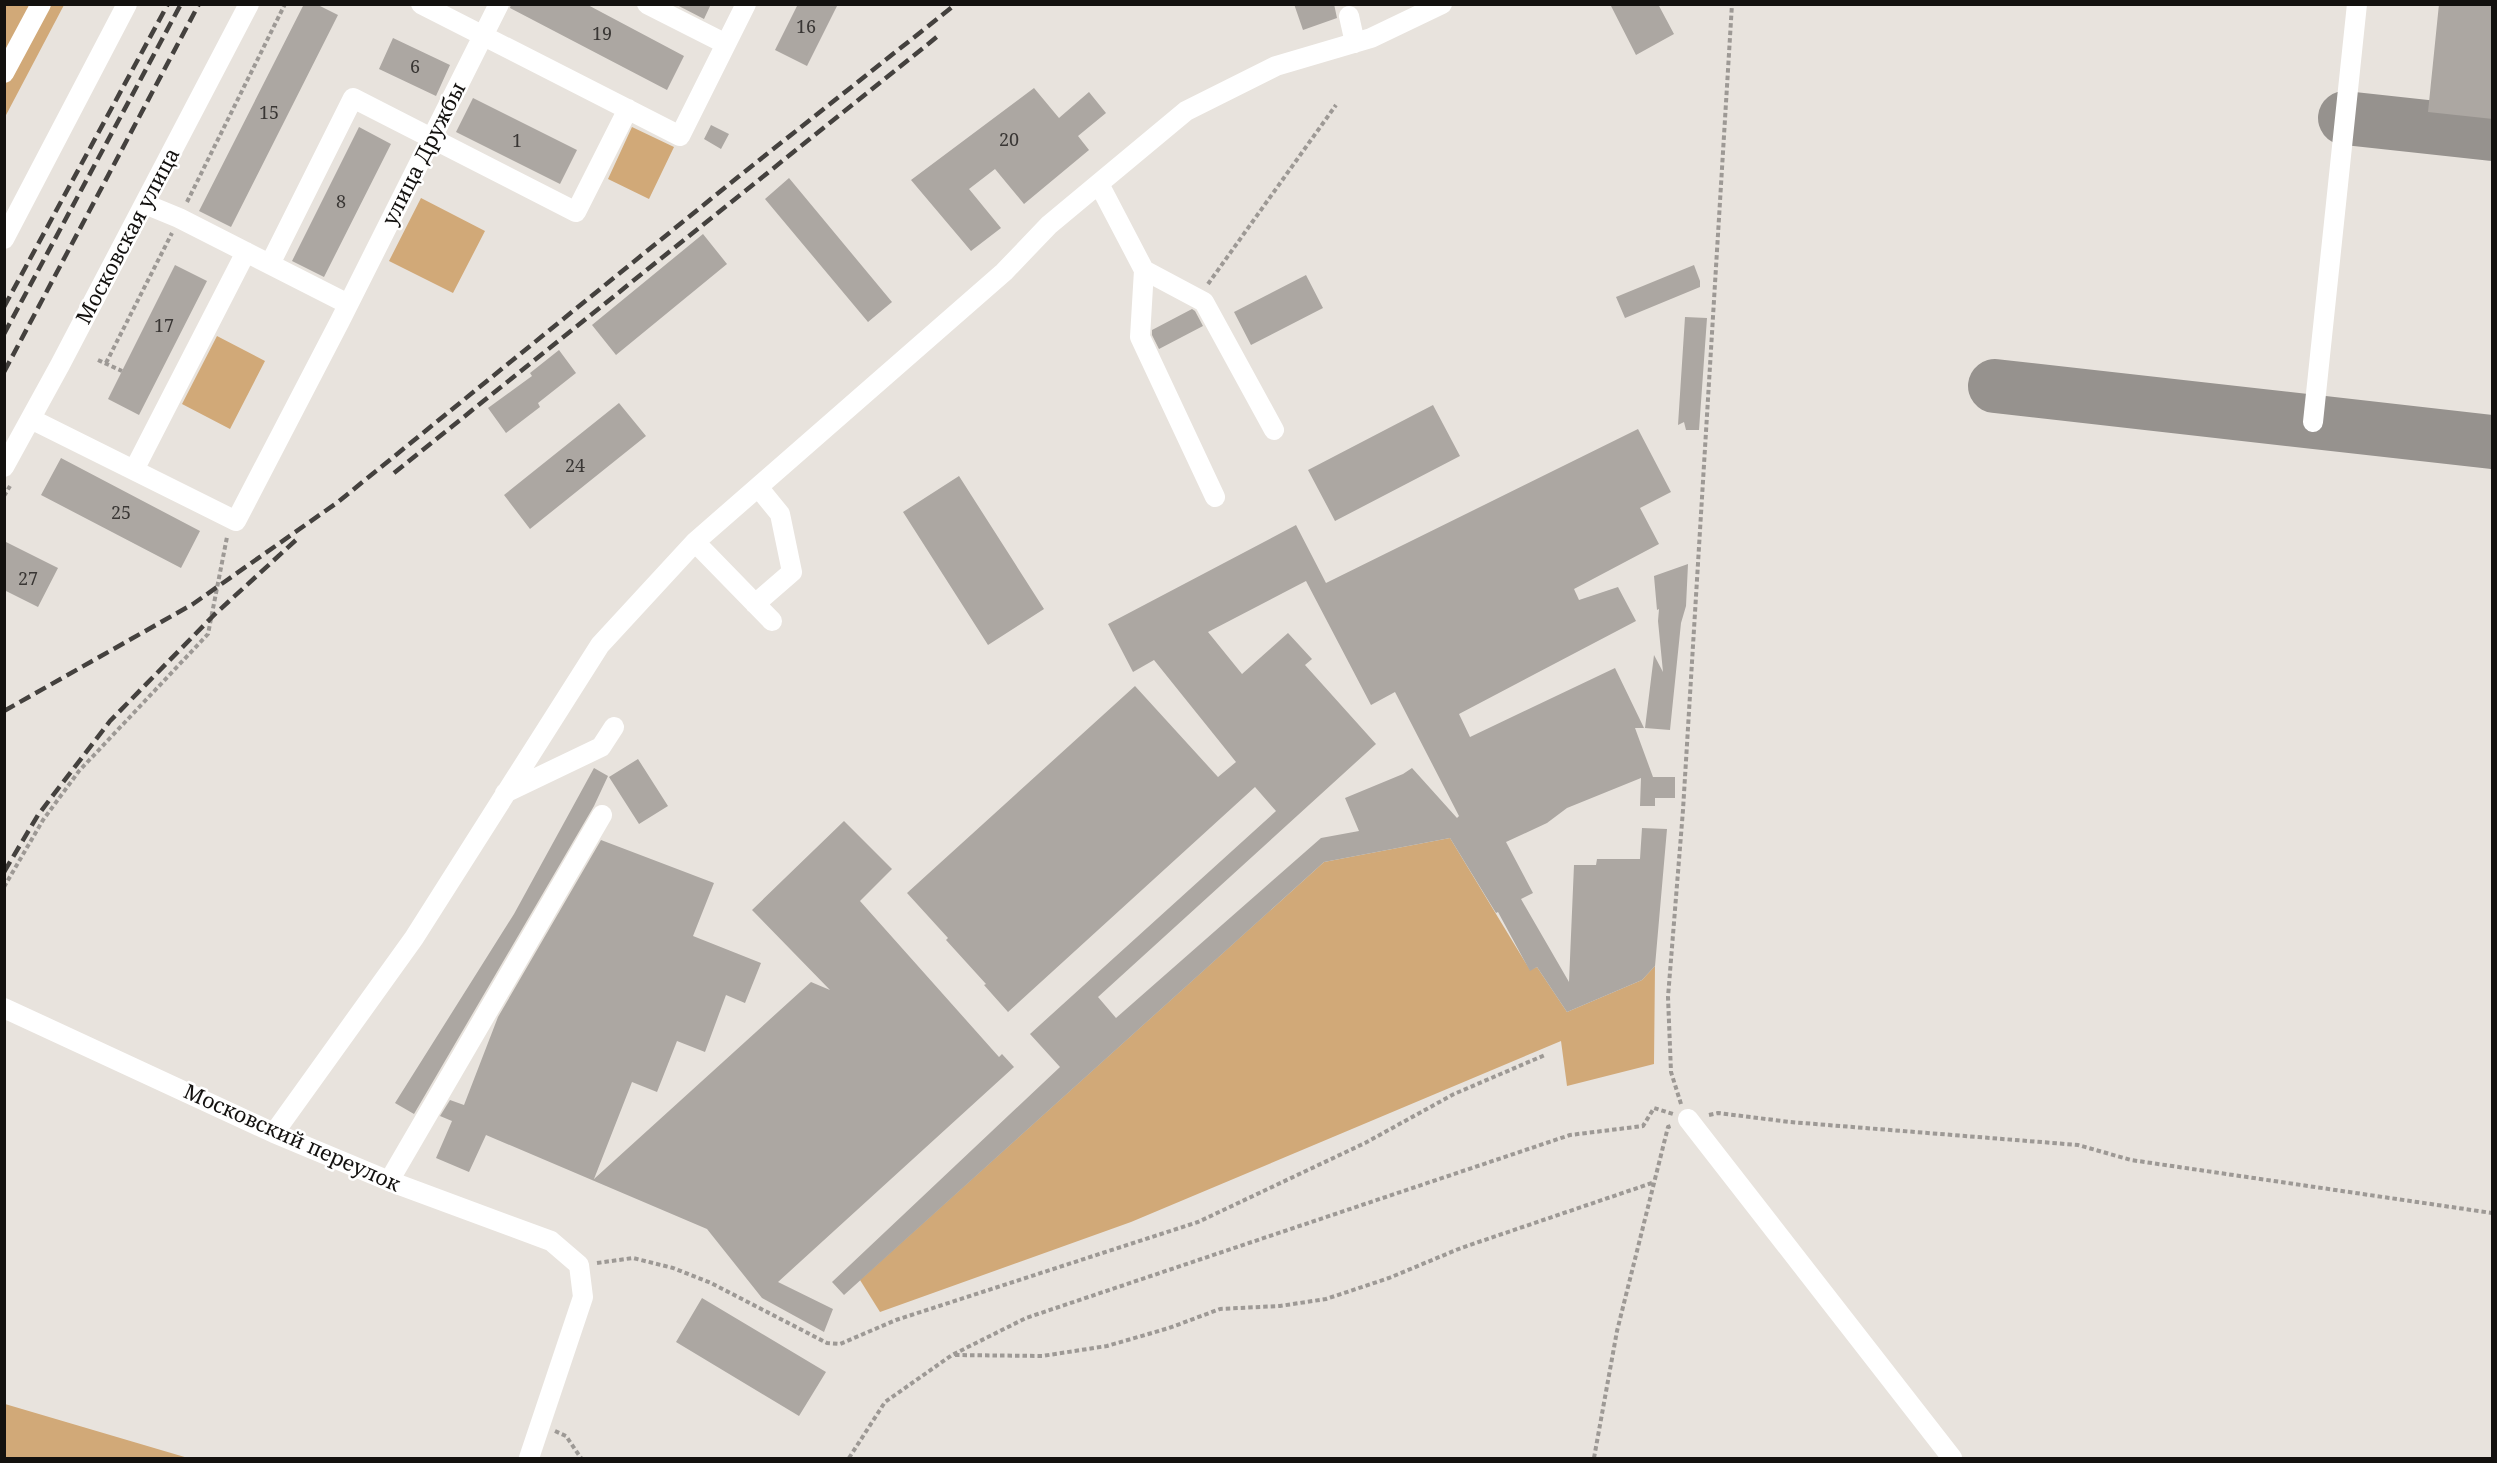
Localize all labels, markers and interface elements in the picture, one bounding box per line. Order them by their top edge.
house number: 16 [796,14,816,38]
house number: 19 [592,21,612,45]
house number: 6 [410,54,420,78]
street label: улица Дружбы [375,77,471,230]
house number: 15 [259,100,279,124]
house number: 20 [999,127,1019,151]
house number: 1 [512,128,522,152]
street label: Московская улица [69,143,185,329]
house number: 8 [336,189,346,213]
house number: 17 [154,313,174,337]
house number: 24 [565,453,585,477]
house number: 25 [111,500,131,524]
house number: 27 [18,566,38,590]
street label: Московский переулок [180,1077,406,1198]

